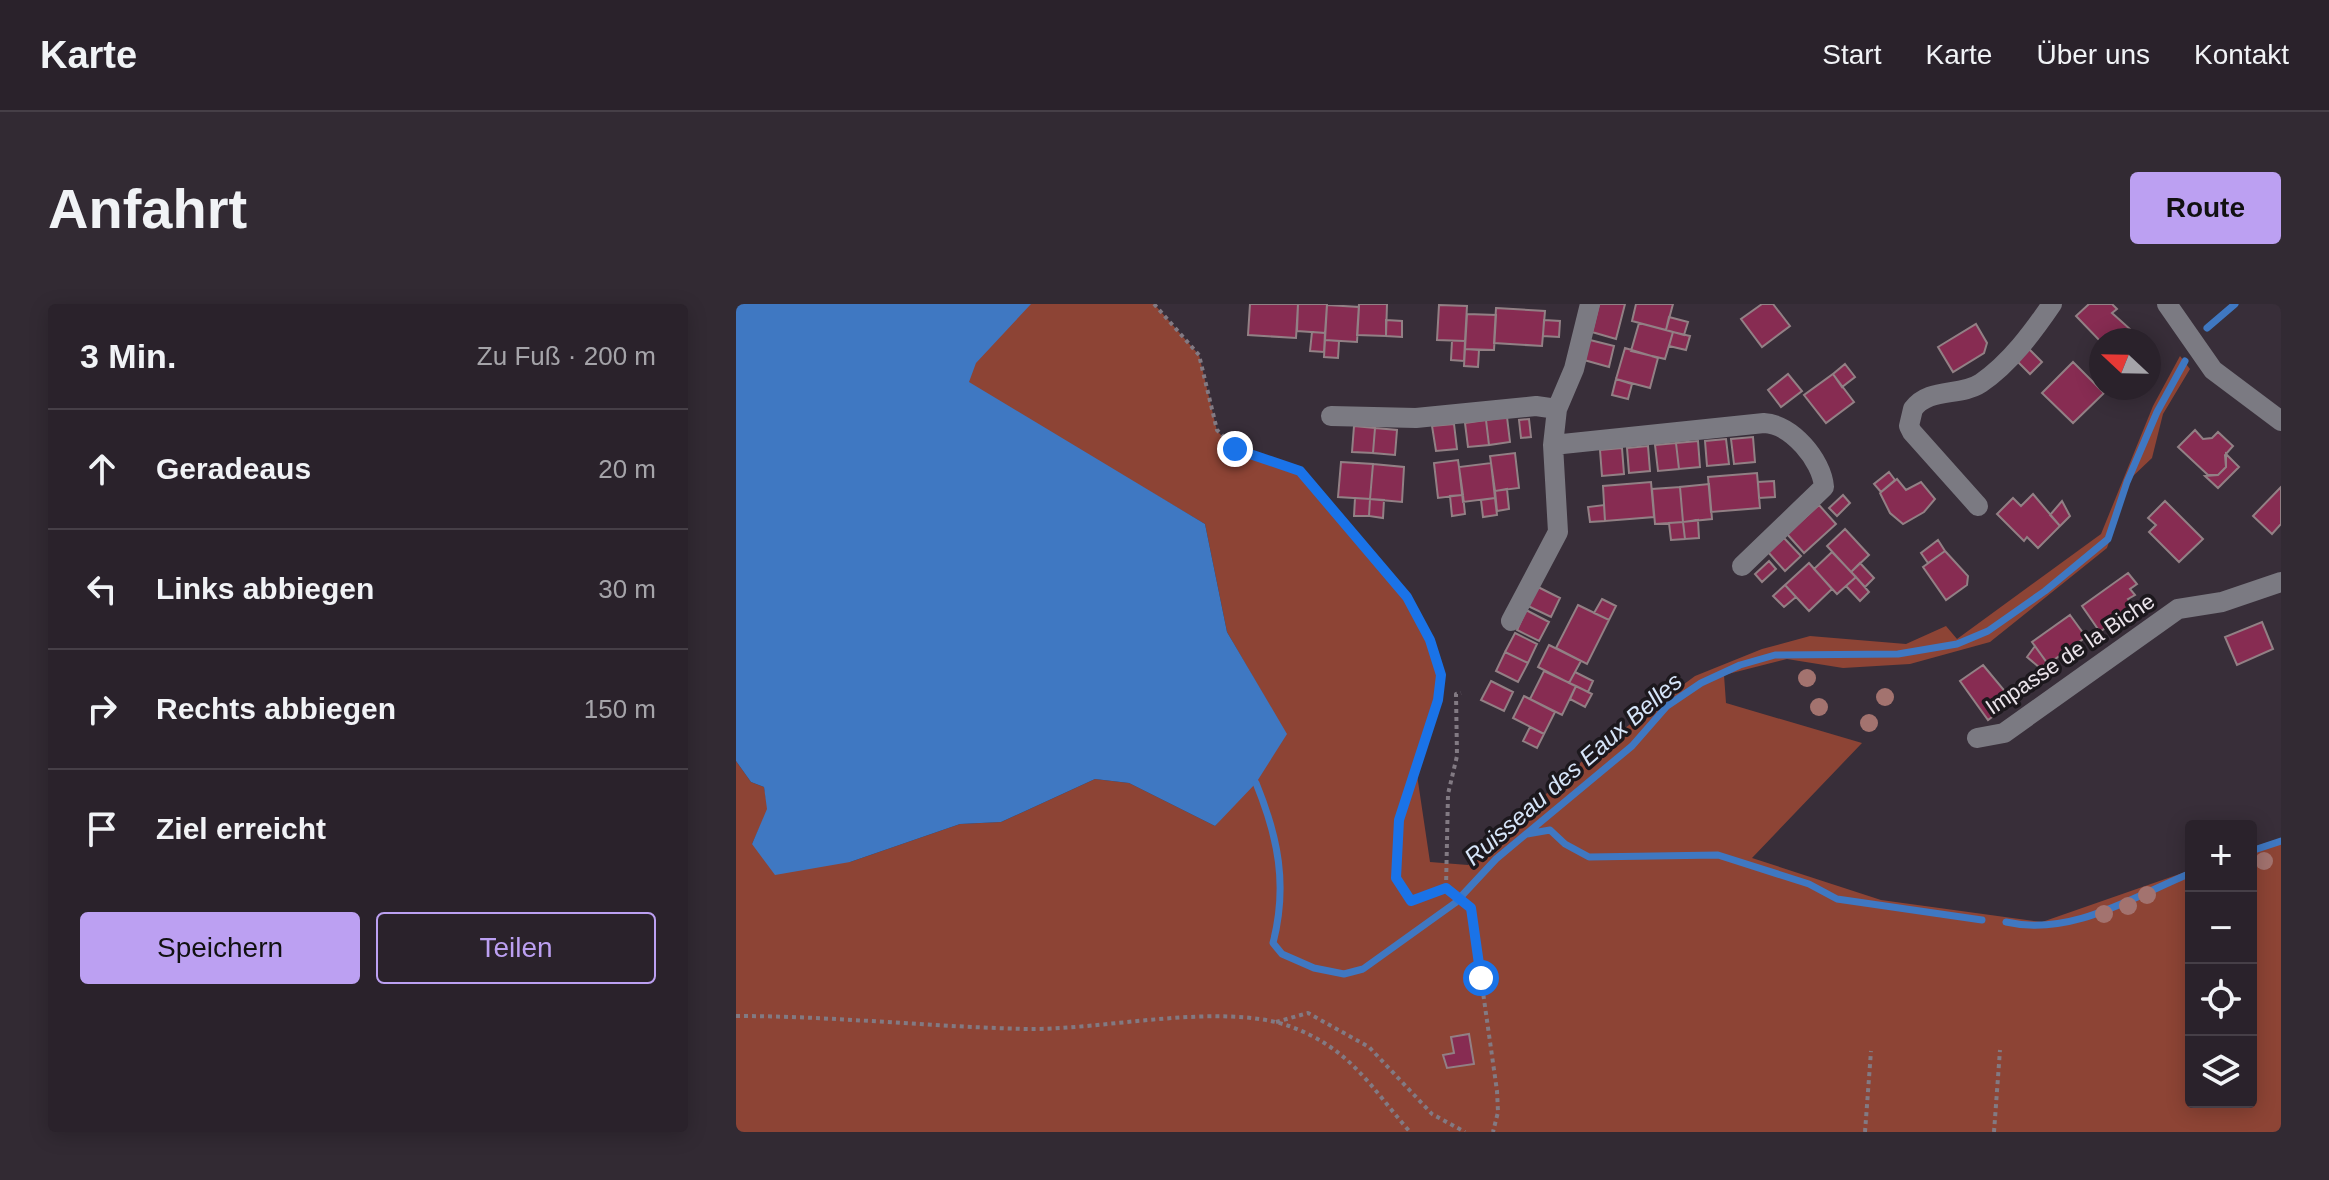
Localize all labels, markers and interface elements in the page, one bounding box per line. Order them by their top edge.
text: Karte [40,34,137,76]
text: Start [1822,39,1881,70]
text: Karte [1925,39,1992,70]
text: Über uns [2036,39,2150,70]
text: Kontakt [2194,39,2289,70]
button: Route [2130,172,2281,244]
text: Anfahrt [48,177,247,240]
north arrow [2089,328,2161,400]
text: 3 Min. [80,337,176,375]
text: Zu Fuß · 200 m [477,341,656,371]
route end [1217,431,1253,467]
icon: ahead [80,447,124,491]
text: Geradeaus [156,452,311,485]
text: 20 m [598,454,656,484]
icon: left [80,567,124,611]
text: Links abbiegen [156,572,374,605]
text: 30 m [598,574,656,604]
street label: Impasse de la Biche [1981,588,2159,720]
water label: Ruisseau des Eaux Belles [1459,667,1687,871]
icon: right [80,687,124,731]
text: Rechts abbiegen [156,692,396,725]
text: 150 m [584,694,656,724]
icon: arrive [80,807,124,851]
text: Ziel erreicht [156,812,326,845]
map controls [2185,820,2257,1108]
button: + [2185,820,2257,892]
button: − [2185,892,2257,964]
button: Speichern [80,912,360,984]
button: Teilen [376,912,656,984]
route start [1463,960,1499,996]
button: locate [2185,964,2257,1036]
button: layers [2185,1036,2257,1108]

